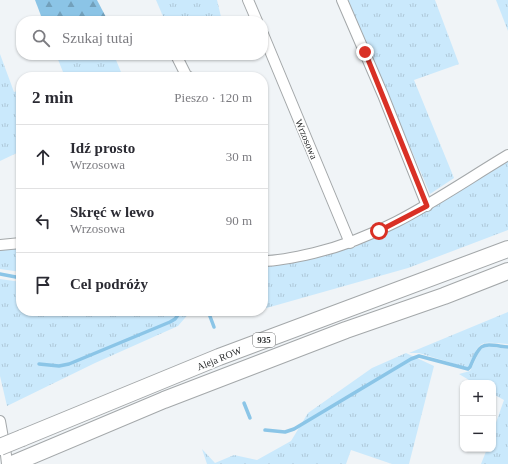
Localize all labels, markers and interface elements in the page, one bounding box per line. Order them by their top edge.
search box [16,16,268,60]
icon: search [30,27,52,49]
text: Szukaj tutaj [62,30,133,46]
route end [356,43,374,61]
text: 2 min [32,88,73,107]
text: Pieszo · 120 m [174,90,252,105]
street label: Wrzosowa [293,118,320,161]
text: Idź prosto [70,140,135,156]
icon: ahead [32,146,54,168]
text: 30 m [226,149,252,164]
text: Wrzosowa [70,157,125,172]
text: Skręć w lewo [70,204,154,220]
icon: left [32,210,54,232]
text: 90 m [226,213,252,228]
text: Wrzosowa [70,221,125,236]
route start [370,222,388,240]
icon: arrive [32,274,54,296]
text: Cel podróży [70,276,148,292]
road number: 935 [253,333,275,347]
street label: Aleja ROW [195,344,244,372]
map controls [460,380,496,452]
button: + [460,380,496,416]
button: − [460,416,496,452]

